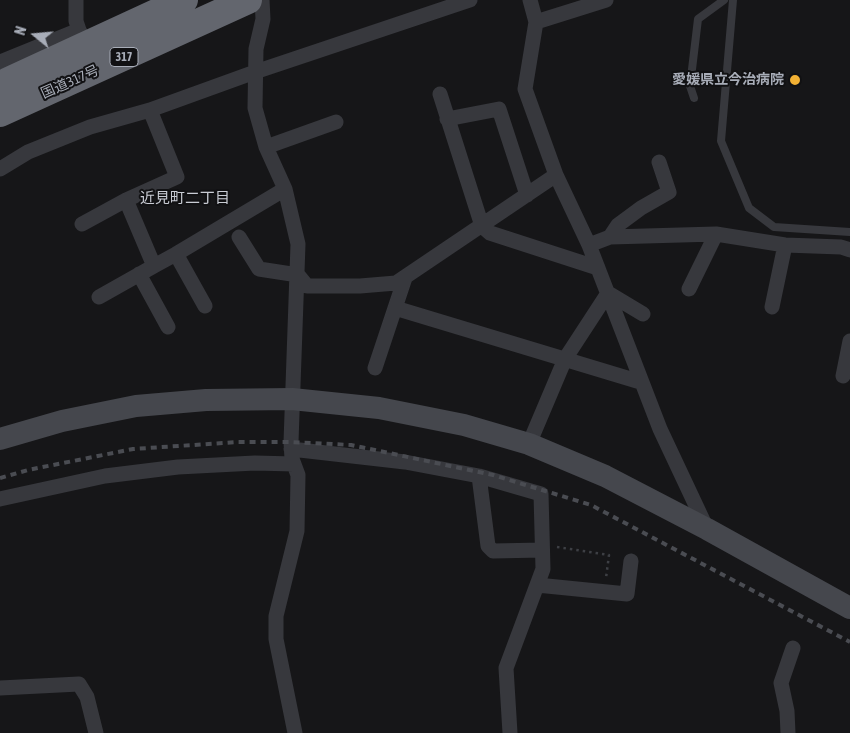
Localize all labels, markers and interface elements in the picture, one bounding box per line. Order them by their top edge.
north arrow [10,10,60,60]
text: N [12,24,30,37]
road number: 317 [110,48,138,66]
street label: 国道317号 [38,62,102,102]
place label: 愛媛県立今治病院 [672,72,784,88]
marker: 愛媛県立今治病院 [788,73,802,87]
district label: 近見町二丁目 [140,189,230,207]

